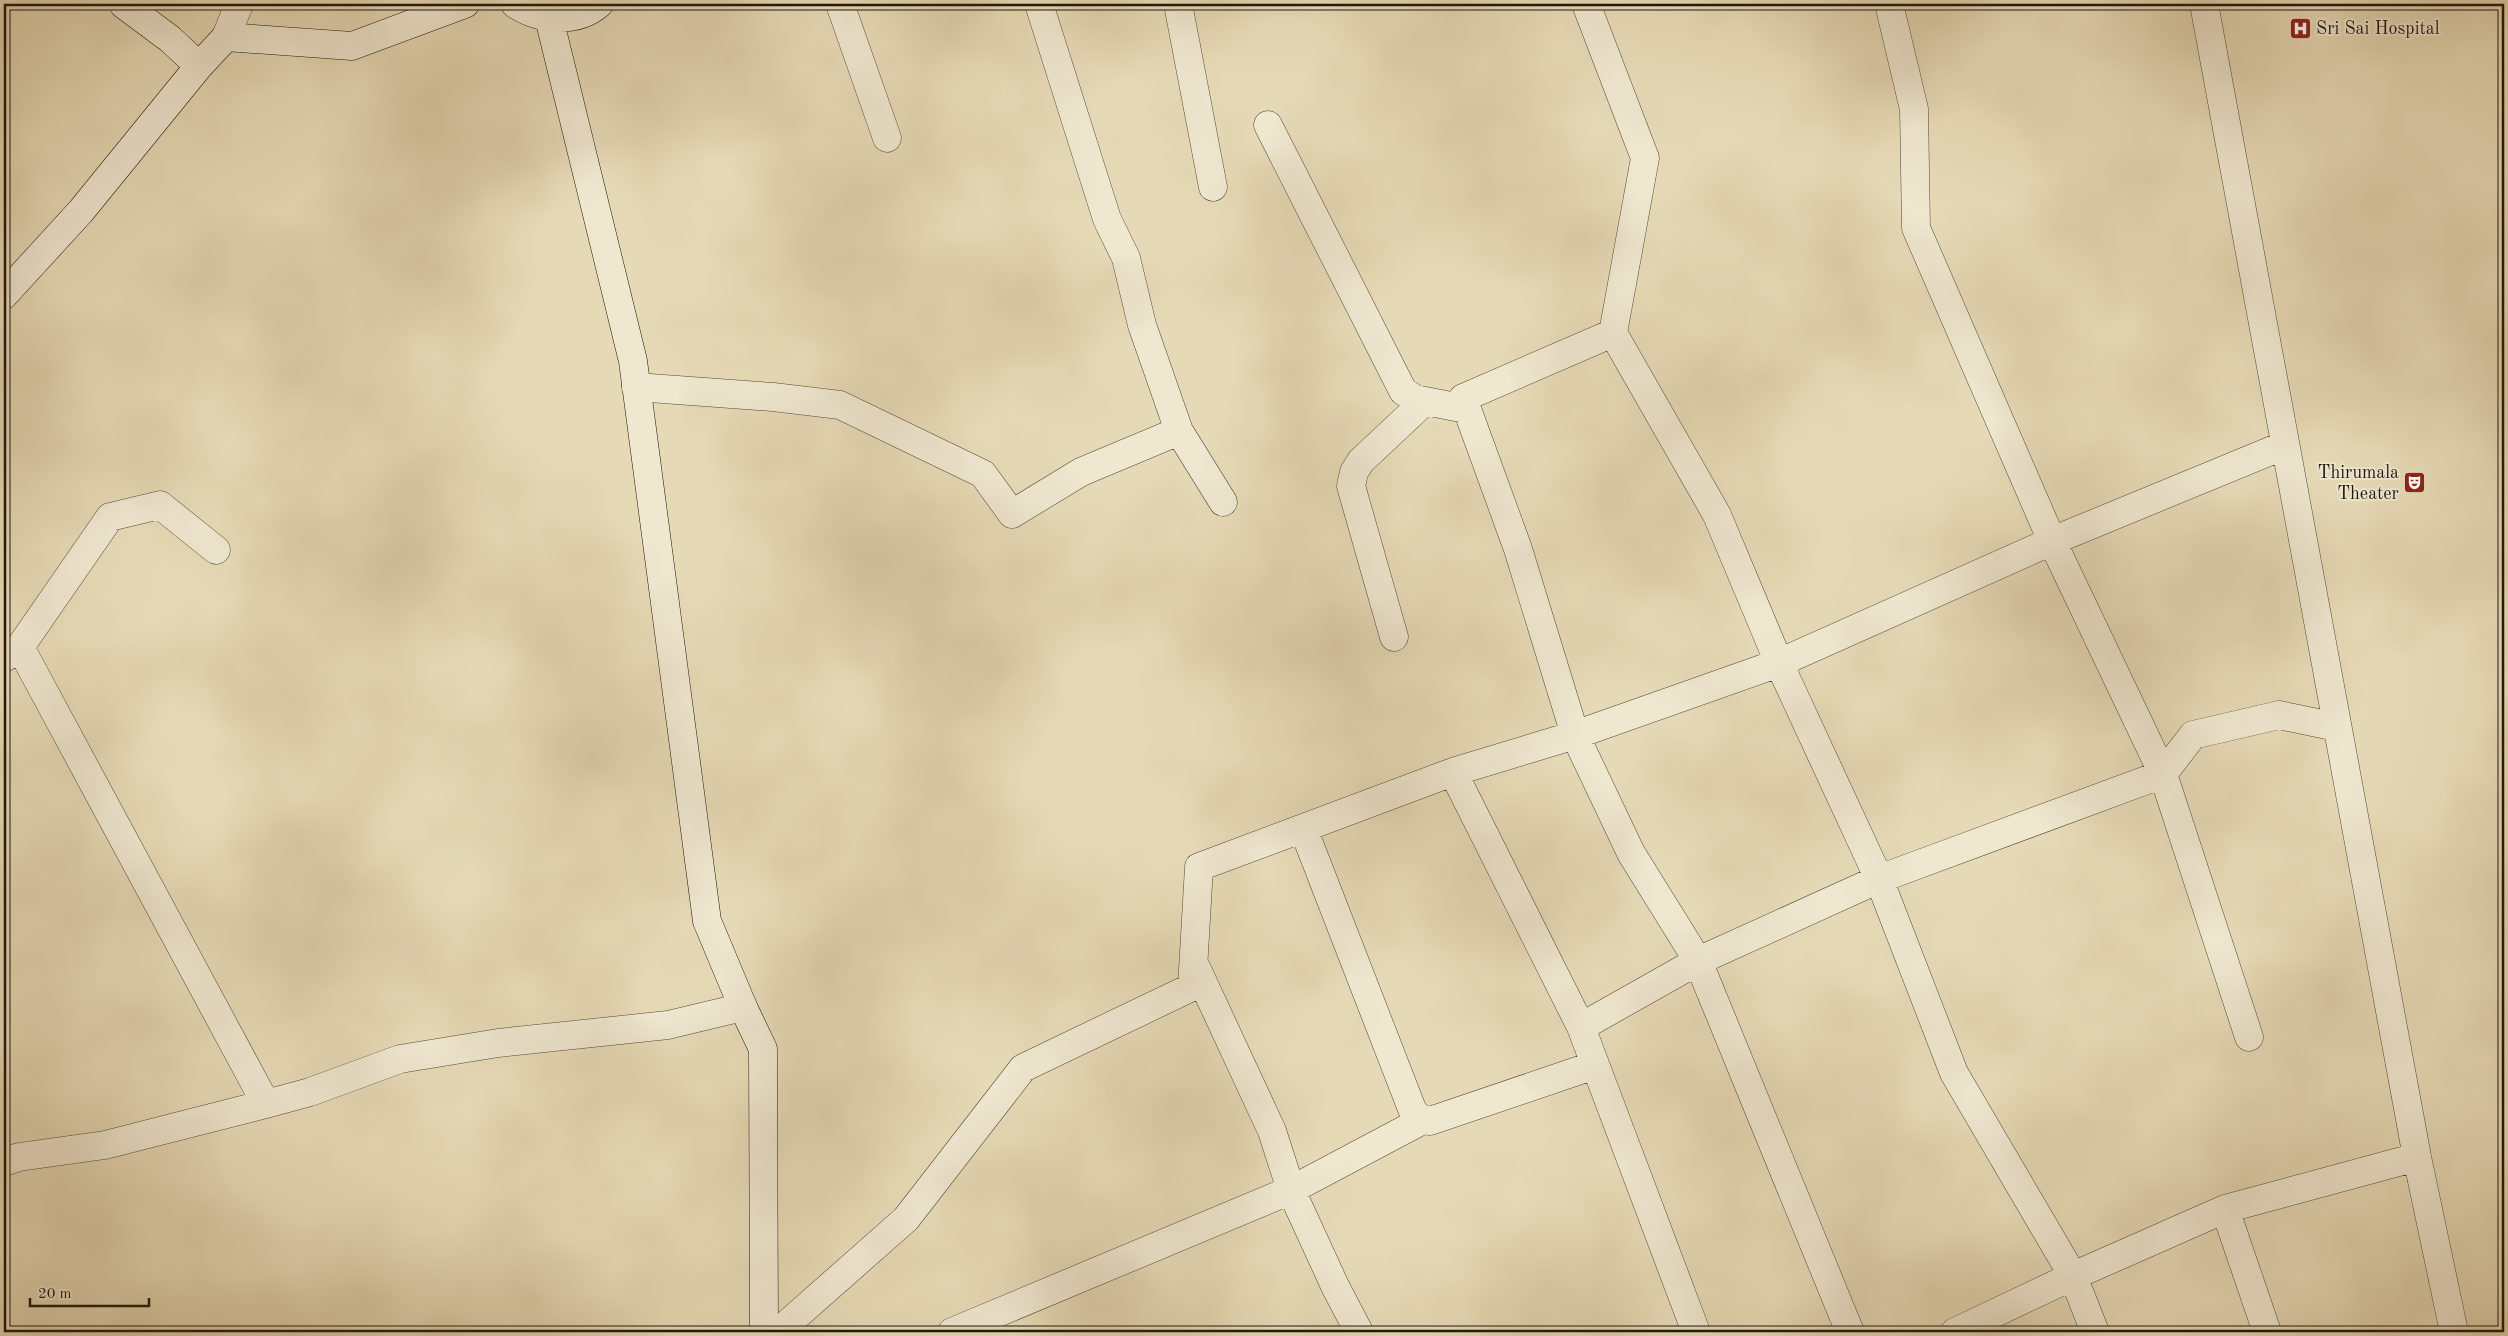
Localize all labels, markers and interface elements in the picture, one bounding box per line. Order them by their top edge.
hospital icon: Sri Sai Hospital [2288,17,2312,41]
place label: Sri Sai Hospital [2316,20,2440,38]
place label: Thirumala Theater [2318,464,2400,503]
theatre icon: Thirumala Theater [2403,471,2427,495]
scale bar [30,1276,149,1308]
text: 20 m [38,1287,72,1302]

